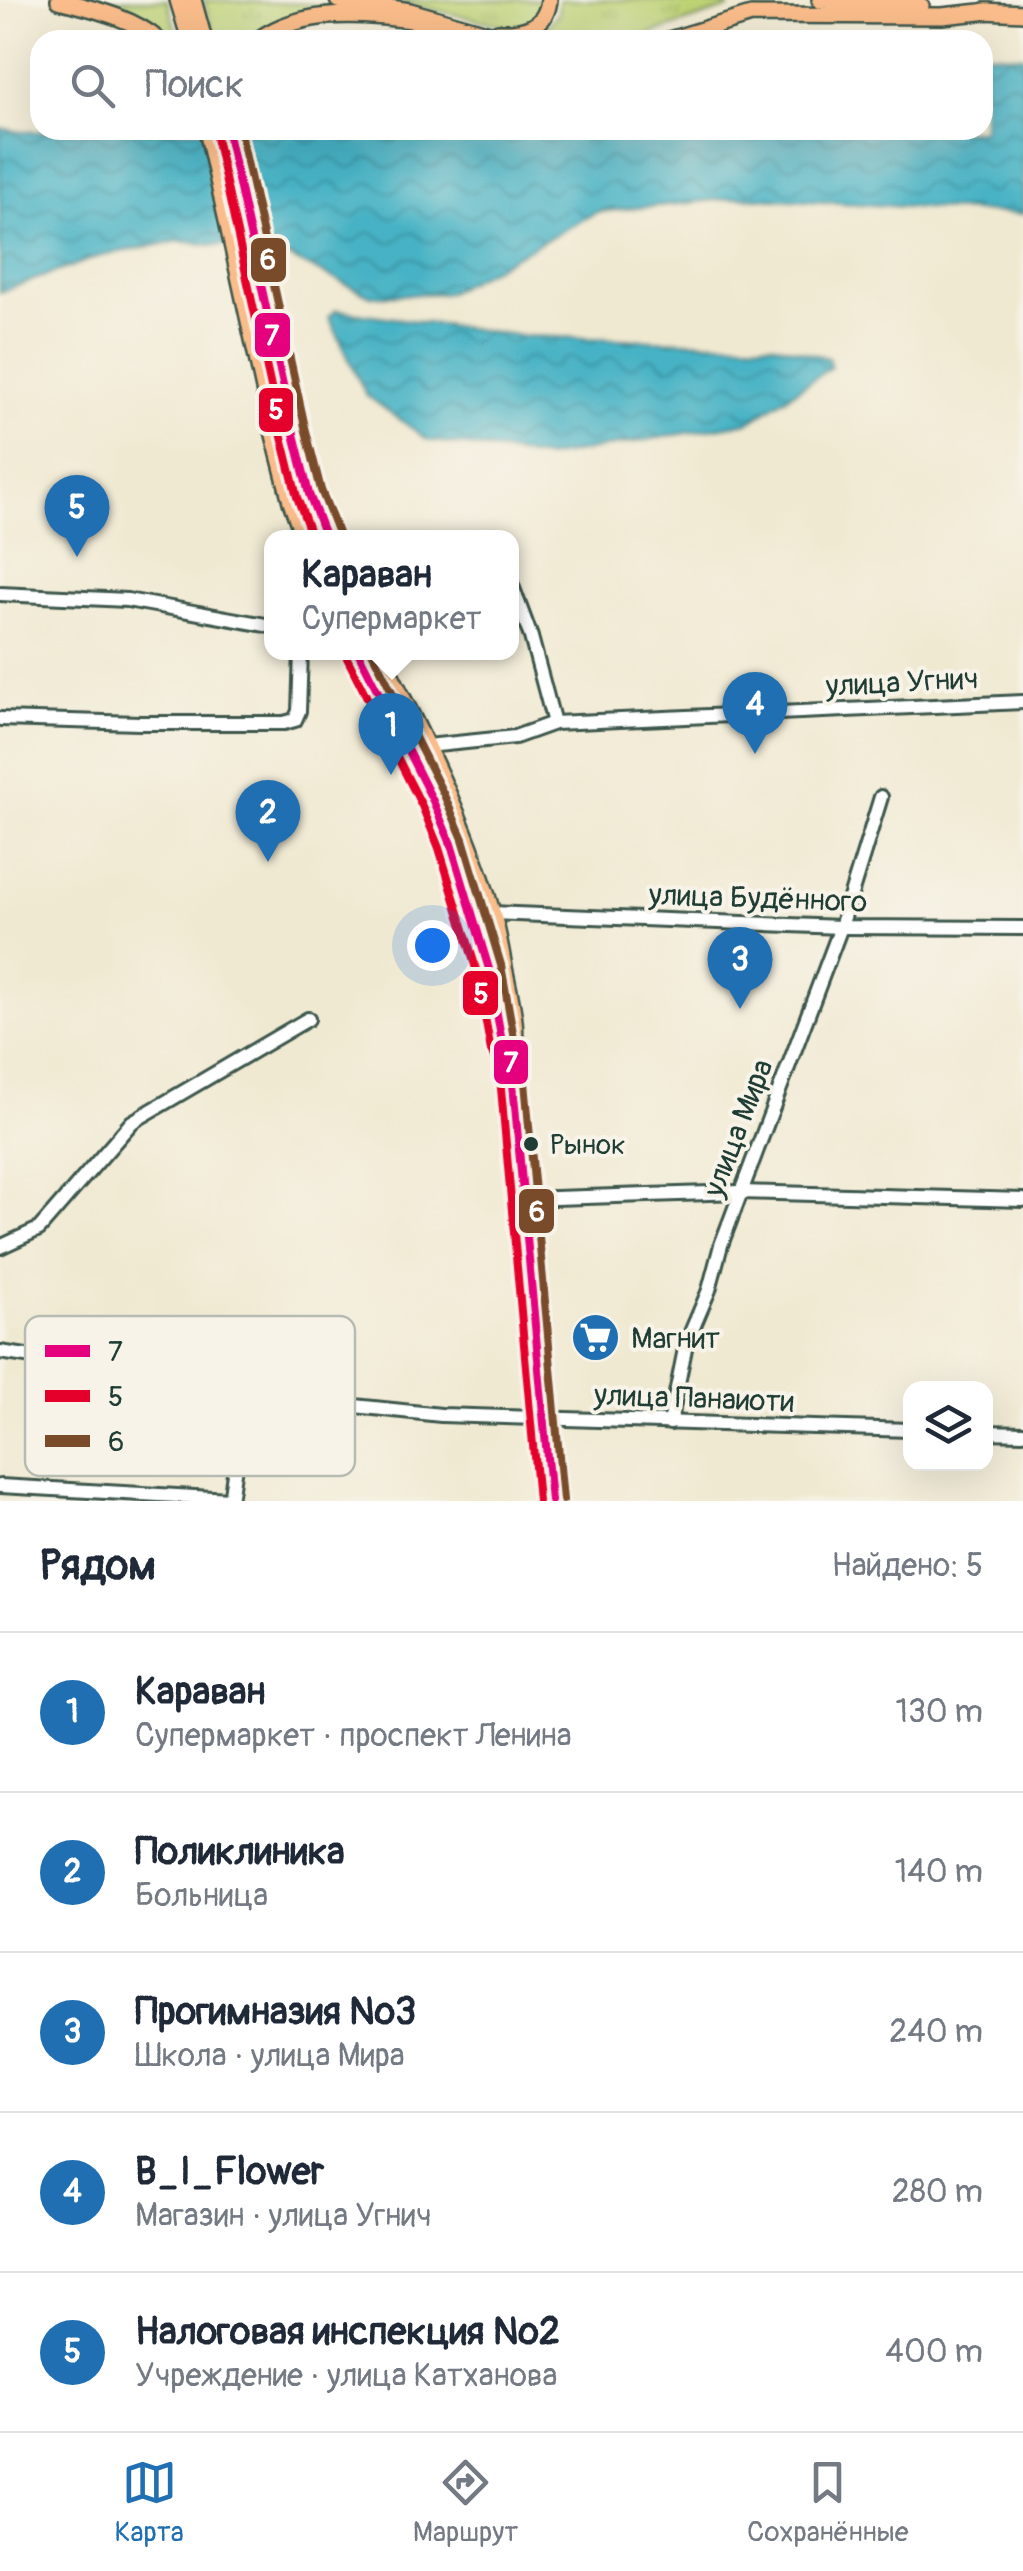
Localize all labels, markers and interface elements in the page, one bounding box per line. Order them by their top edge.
search box [30,30,993,140]
icon: search [65,58,120,113]
text: Поиск [145,61,244,109]
line badge: 6 [249,236,288,284]
text: 6 [260,243,276,278]
line badge: 7 [253,311,292,359]
text: 7 [265,319,280,354]
line badge: 5 [257,386,295,434]
text: 5 [268,393,284,428]
pin: 5 [44,474,110,557]
popup [264,530,519,660]
text: Караван [302,551,432,599]
text: Супермаркет [302,599,481,639]
street label: улица Угнич [824,660,979,705]
pin: 4 [722,672,788,754]
pin: 1 [358,692,424,775]
pin: 2 [236,780,300,862]
street label: улица Будённого [647,876,868,921]
your location [407,920,458,971]
pin: 3 [708,926,772,1009]
line badge: 5 [461,969,500,1017]
text: 5 [473,977,489,1012]
line badge: 7 [492,1038,530,1086]
text: 7 [504,1046,519,1081]
street label: улица Мира [695,1054,782,1203]
place label: Рынок [550,1128,625,1163]
marker: Рынок [521,1134,541,1154]
line badge: 6 [517,1187,556,1235]
text: 6 [529,1195,545,1230]
supermarket icon: Магнит [570,1312,622,1364]
legend [25,1316,355,1476]
place label: Магнит [631,1320,720,1357]
text: 7 [108,1335,123,1370]
street label: улица Панаиоти [592,1376,795,1420]
text: 5 [108,1380,123,1415]
map controls [903,1381,993,1471]
button: layers [903,1381,993,1471]
text: 6 [108,1425,124,1460]
text: Рядом [40,1540,156,1592]
text: Найдено: 5 [832,1546,983,1586]
text: Караван [135,1668,265,1716]
text: 1 [66,1692,79,1732]
text: 130 m [895,1692,983,1732]
text: Супермаркет · проспект Ленина [135,1716,572,1756]
text: Поликлиника [135,1828,345,1876]
text: 2 [64,1852,81,1892]
text: 140 m [895,1852,983,1892]
text: Больница [135,1876,268,1916]
text: Прогимназия №3 [135,1988,416,2036]
text: 3 [64,2012,81,2052]
text: 240 m [889,2012,983,2052]
text: Школа · улица Мира [135,2036,405,2076]
text: B_I_Flower [135,2148,324,2196]
text: 4 [63,2172,82,2212]
text: 280 m [892,2172,983,2212]
text: Магазин · улица Угнич [135,2196,432,2236]
text: Налоговая инспекция №2 [135,2308,560,2356]
text: 5 [64,2332,81,2372]
text: 400 m [885,2332,983,2372]
text: Учреждение · улица Катханова [135,2356,558,2396]
tab: Карта [114,2455,184,2550]
tab: Маршрут [413,2455,518,2550]
tab: Сохранённые [747,2455,909,2550]

